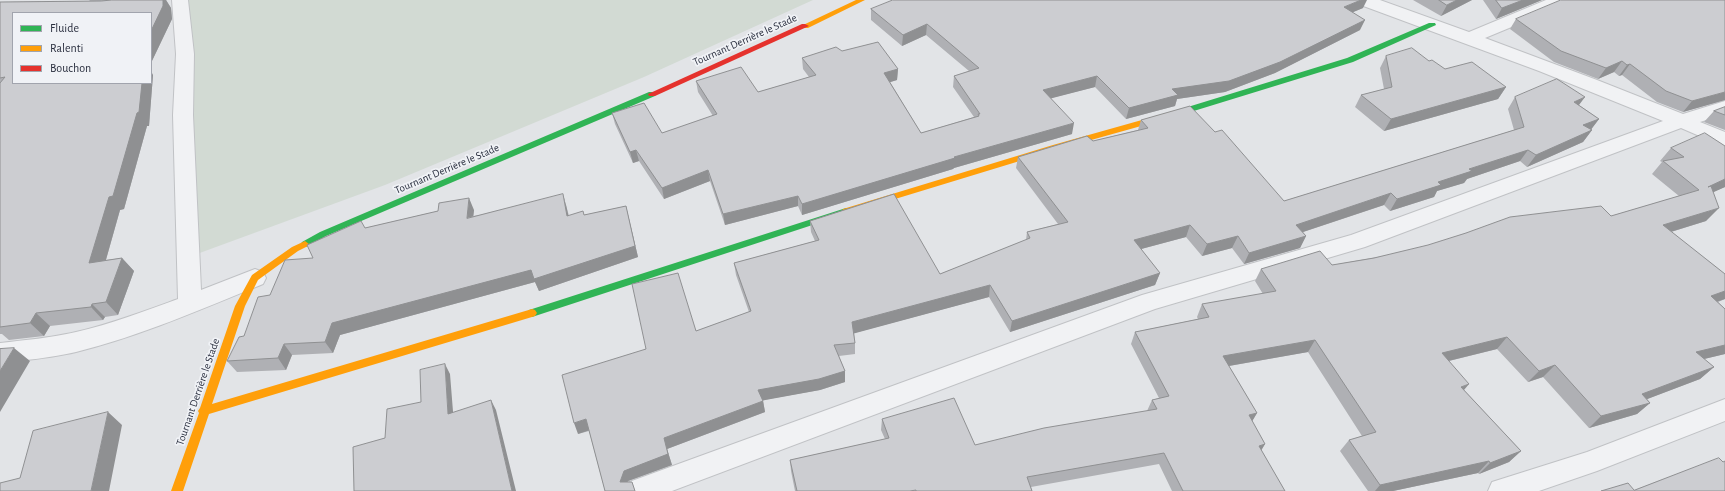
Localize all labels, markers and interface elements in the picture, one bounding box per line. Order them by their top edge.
street label: Tournant Derrière le Stade [691,11,799,69]
legend [12,12,152,84]
text: Fluide [50,22,79,34]
text: Ralenti [50,42,83,54]
text: Bouchon [50,62,91,74]
street label: Tournant Derrière le Stade [393,141,501,197]
street label: Tournant Derrière le Stade [173,337,223,447]

